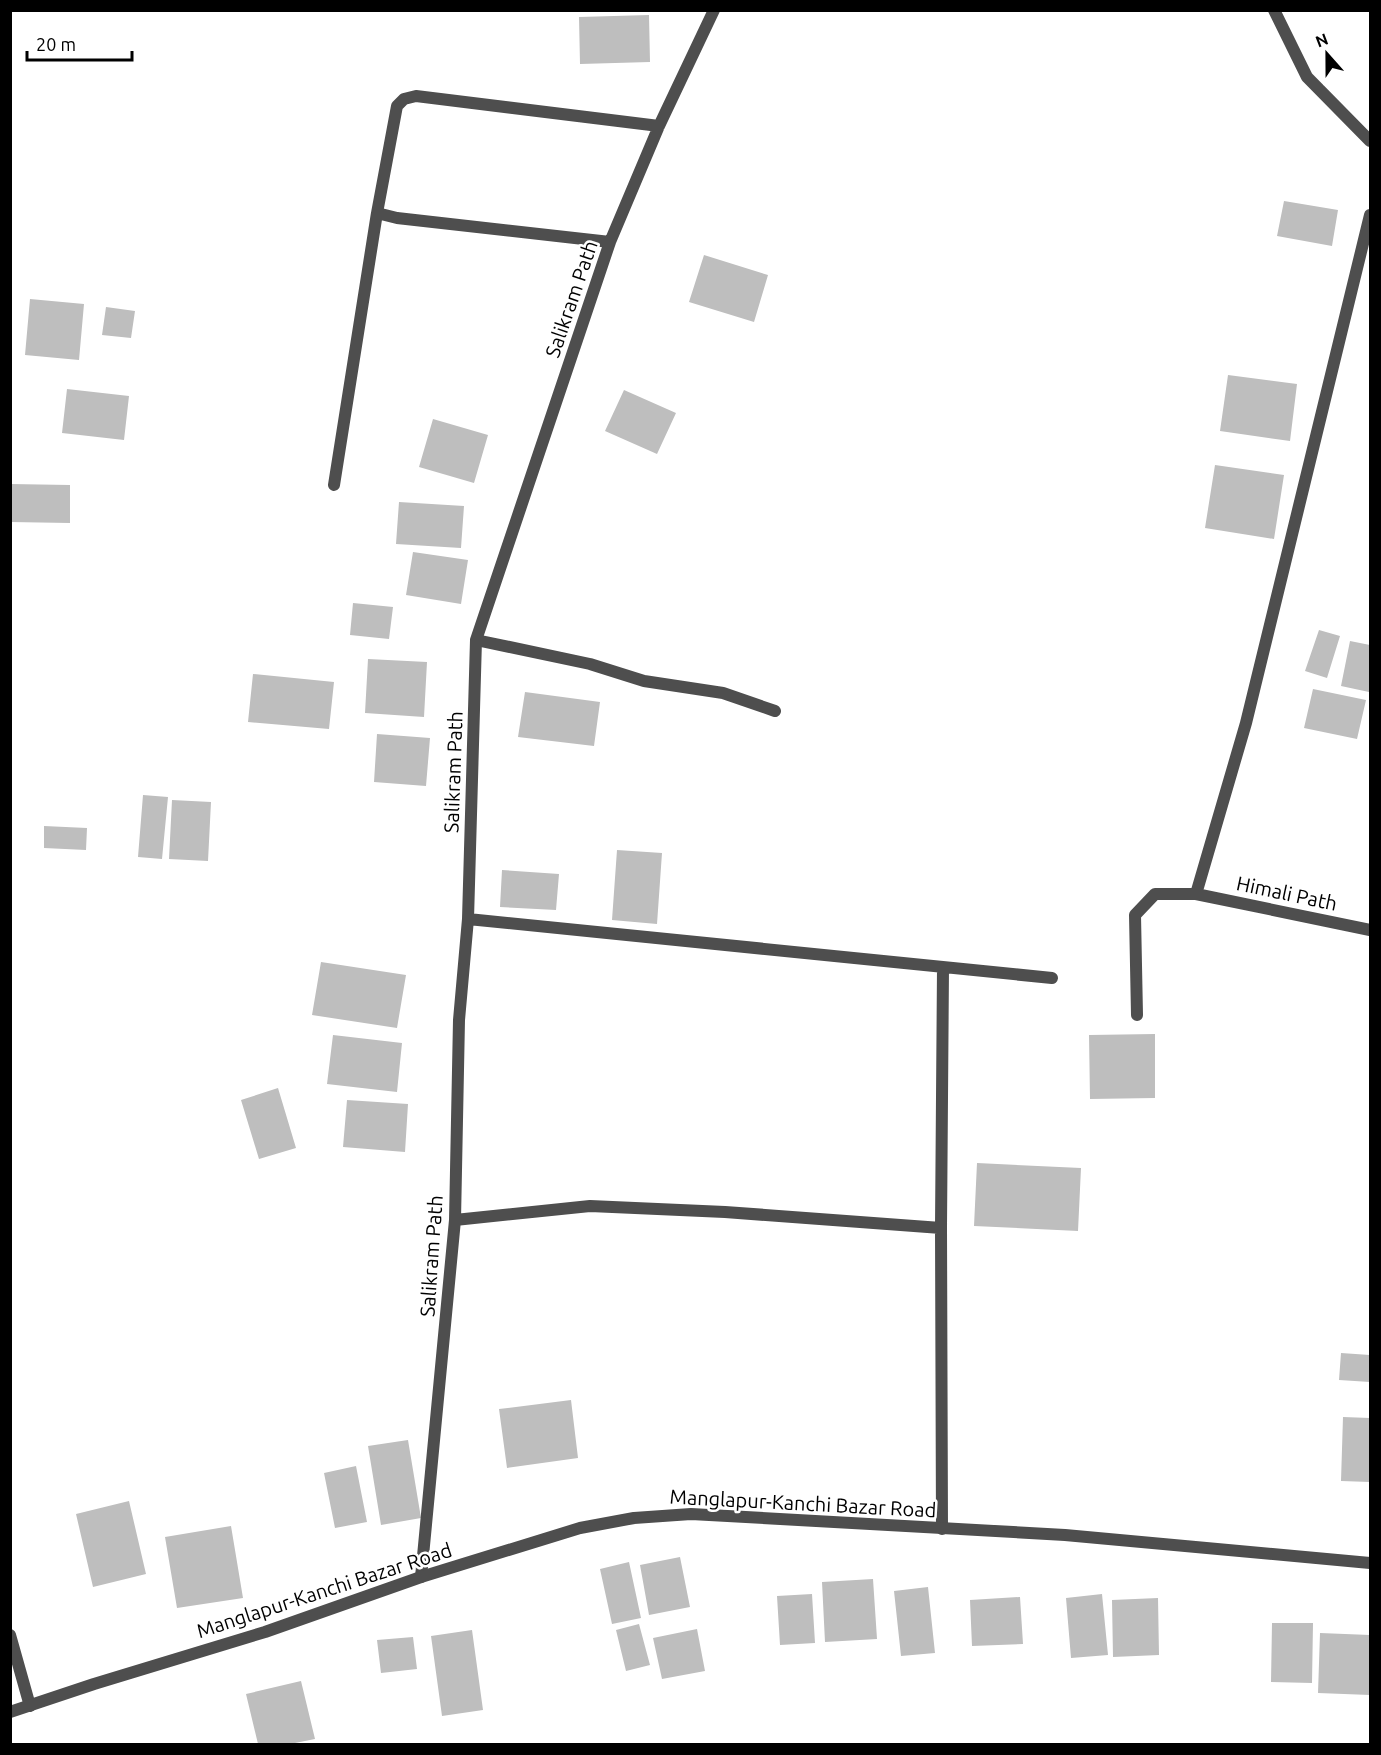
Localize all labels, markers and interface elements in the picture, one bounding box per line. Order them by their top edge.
scale bar [27,24,132,62]
north arrow [1297,24,1357,84]
text: N [1313,29,1330,51]
text: 20 m [36,34,76,54]
street label: Salikram Path [540,238,602,360]
street label: Salikram Path [439,711,467,833]
street label: Himali Path [1235,871,1339,915]
street label: Salikram Path [415,1194,447,1318]
street label: Manglapur-Kanchi Bazar Road [669,1485,937,1521]
street label: Manglapur-Kanchi Bazar Road [194,1538,454,1642]

